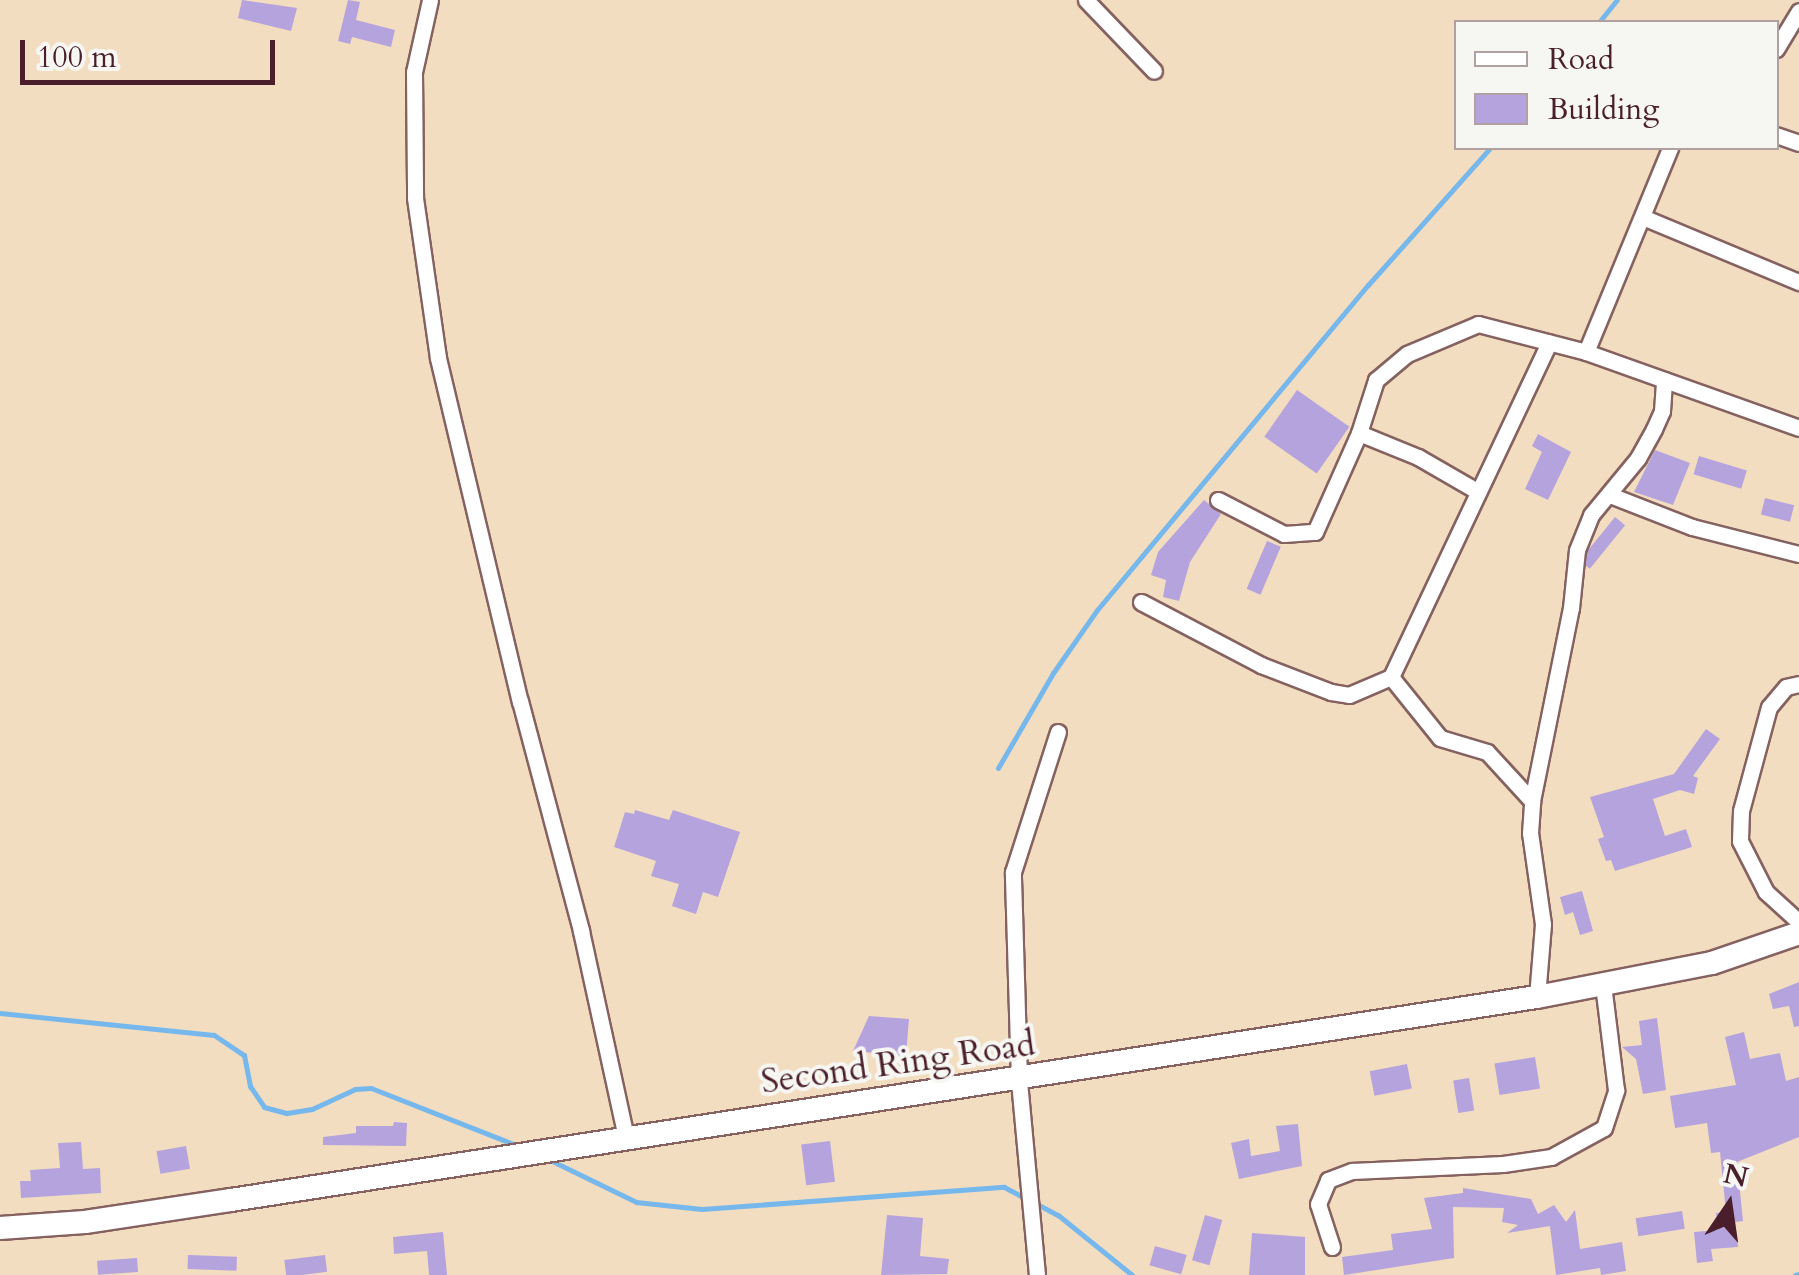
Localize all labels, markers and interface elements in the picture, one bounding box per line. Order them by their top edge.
scale bar [25,20,280,82]
legend [1454,20,1779,150]
text: 100 m [37,37,117,78]
text: Road [1548,39,1614,80]
text: Building [1548,89,1659,130]
street label: Second Ring Road [758,1023,1038,1103]
north arrow [1679,1155,1779,1255]
text: N [1720,1155,1752,1197]

